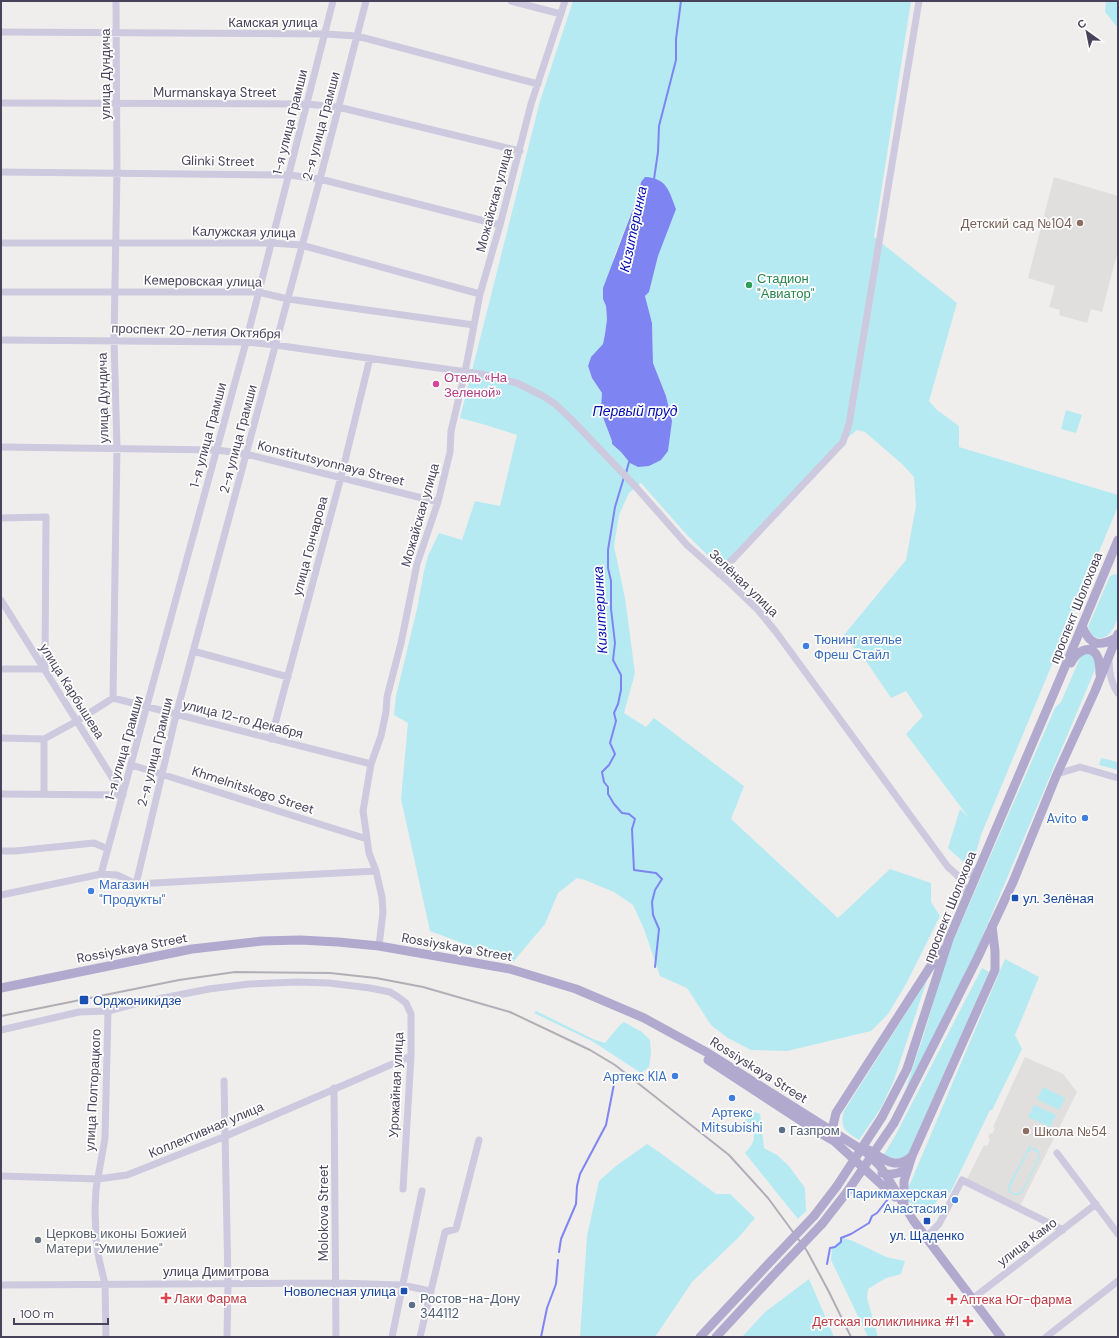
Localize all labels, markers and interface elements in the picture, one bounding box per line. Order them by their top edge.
north arrow [1067,12,1107,52]
street label: Камская улица [228,14,319,31]
text: С [1074,16,1089,32]
street label: улица Дундича [97,28,114,119]
street label: 1-я улица Грамши [269,67,311,177]
street label: 2-я улица Грамши [298,70,344,182]
street label: Murmanskaya Street [153,84,277,101]
street label: Можайская улица [472,145,516,254]
street label: Glinki Street [181,152,255,170]
water label: Кизитеринка [615,184,651,274]
place label: Детский сад №104 [961,215,1072,232]
marker: Детский сад №104 [1075,218,1085,228]
street label: Калужская улица [192,223,297,241]
place label: Стадион "Авиатор" [757,270,815,302]
street label: Кемеровская улица [144,271,263,291]
marker: Стадион "Авиатор" [744,280,754,290]
street label: проспект 20-летия Октября [111,320,281,342]
street label: улица Дундича [94,352,112,444]
place label: Отель «На Зеленой» [444,369,508,401]
marker: Отель «На Зеленой» [431,379,441,389]
street label: 1-я улица Грамши [186,381,230,489]
street label: 2-я улица Грамши [215,383,261,495]
water label: Первый пруд [593,402,678,420]
street label: Konstitutsyonnaya Street [256,436,406,490]
street label: Можайская улица [397,460,443,569]
street label: улица Гончарова [289,494,332,598]
street label: Зелёная улица [706,546,783,621]
street label: проспект Шолохова [1046,549,1106,666]
water label: Кизитеринка [589,566,611,654]
place label: Тюнинг ателье Фреш Стайл [814,631,902,663]
street label: улица Карбышева [36,640,109,743]
marker: Тюнинг ателье Фреш Стайл [801,641,811,651]
street label: 1-я улица Грамши [101,694,147,802]
street label: 2-я улица Грамши [133,696,177,808]
street label: улица 12-го Декабря [181,696,305,742]
street label: Khmelnitskogo Street [190,762,316,818]
place label: Avito [1046,810,1077,827]
marker: Avito [1080,813,1090,823]
street label: проспект Шолохова [920,848,980,965]
place label: Магазин "Продукты" [99,876,166,908]
marker: Магазин "Продукты" [86,886,96,896]
place label: ул. Зелёная [1023,890,1094,907]
marker: ул. Зелёная [1010,893,1020,903]
street label: Rossiyskaya Street [75,929,189,967]
street label: Rossiyskaya Street [400,929,514,965]
place label: Орджоникидзе [93,992,182,1009]
marker: Орджоникидзе [78,994,90,1006]
street label: улица Полторацкого [81,1028,105,1152]
street label: Урожайная улица [385,1031,407,1138]
street label: Rossiyskaya Street [707,1033,811,1107]
place label: Артекс KIA [603,1068,667,1085]
marker: Артекс KIA [670,1071,680,1081]
marker: Артекс Mitsubishi [727,1093,737,1103]
street label: Коллективная улица [146,1098,267,1162]
place label: Артекс Mitsubishi [701,1104,763,1136]
place label: Газпром [790,1122,840,1139]
place label: Школа №54 [1034,1123,1107,1140]
marker: Газпром [777,1125,787,1135]
marker: Школа №54 [1021,1126,1031,1136]
street label: Molokova Street [315,1165,332,1261]
place label: Парикмахерская Анастасия [847,1185,947,1217]
marker: Парикмахерская Анастасия [950,1195,960,1205]
street label: улица Камо [994,1214,1060,1270]
marker: ул. Щаденко [922,1216,932,1226]
place label: Церковь иконы Божией Матери "Умиление" [46,1225,187,1257]
place label: ул. Щаденко [890,1227,964,1244]
marker: Церковь иконы Божией Матери "Умиление" [33,1235,43,1245]
street label: улица Димитрова [163,1263,270,1280]
place label: Новолесная улица [284,1283,397,1300]
marker: Новолесная улица [399,1286,409,1296]
place label: Лаки Фарма [174,1290,247,1307]
place label: Ростов-на-Дону 344112 [420,1290,521,1322]
place label: Аптека Юг-фарма [960,1291,1072,1308]
marker: Лаки Фарма [161,1293,171,1303]
marker: Аптека Юг-фарма [947,1294,957,1304]
scale bar [14,1300,108,1326]
marker: Ростов-на-Дону 344112 [407,1300,417,1310]
text: 100 m [20,1306,54,1322]
place label: Детская поликлиника #1 [812,1313,959,1330]
marker: Детская поликлиника #1 [962,1315,974,1327]

